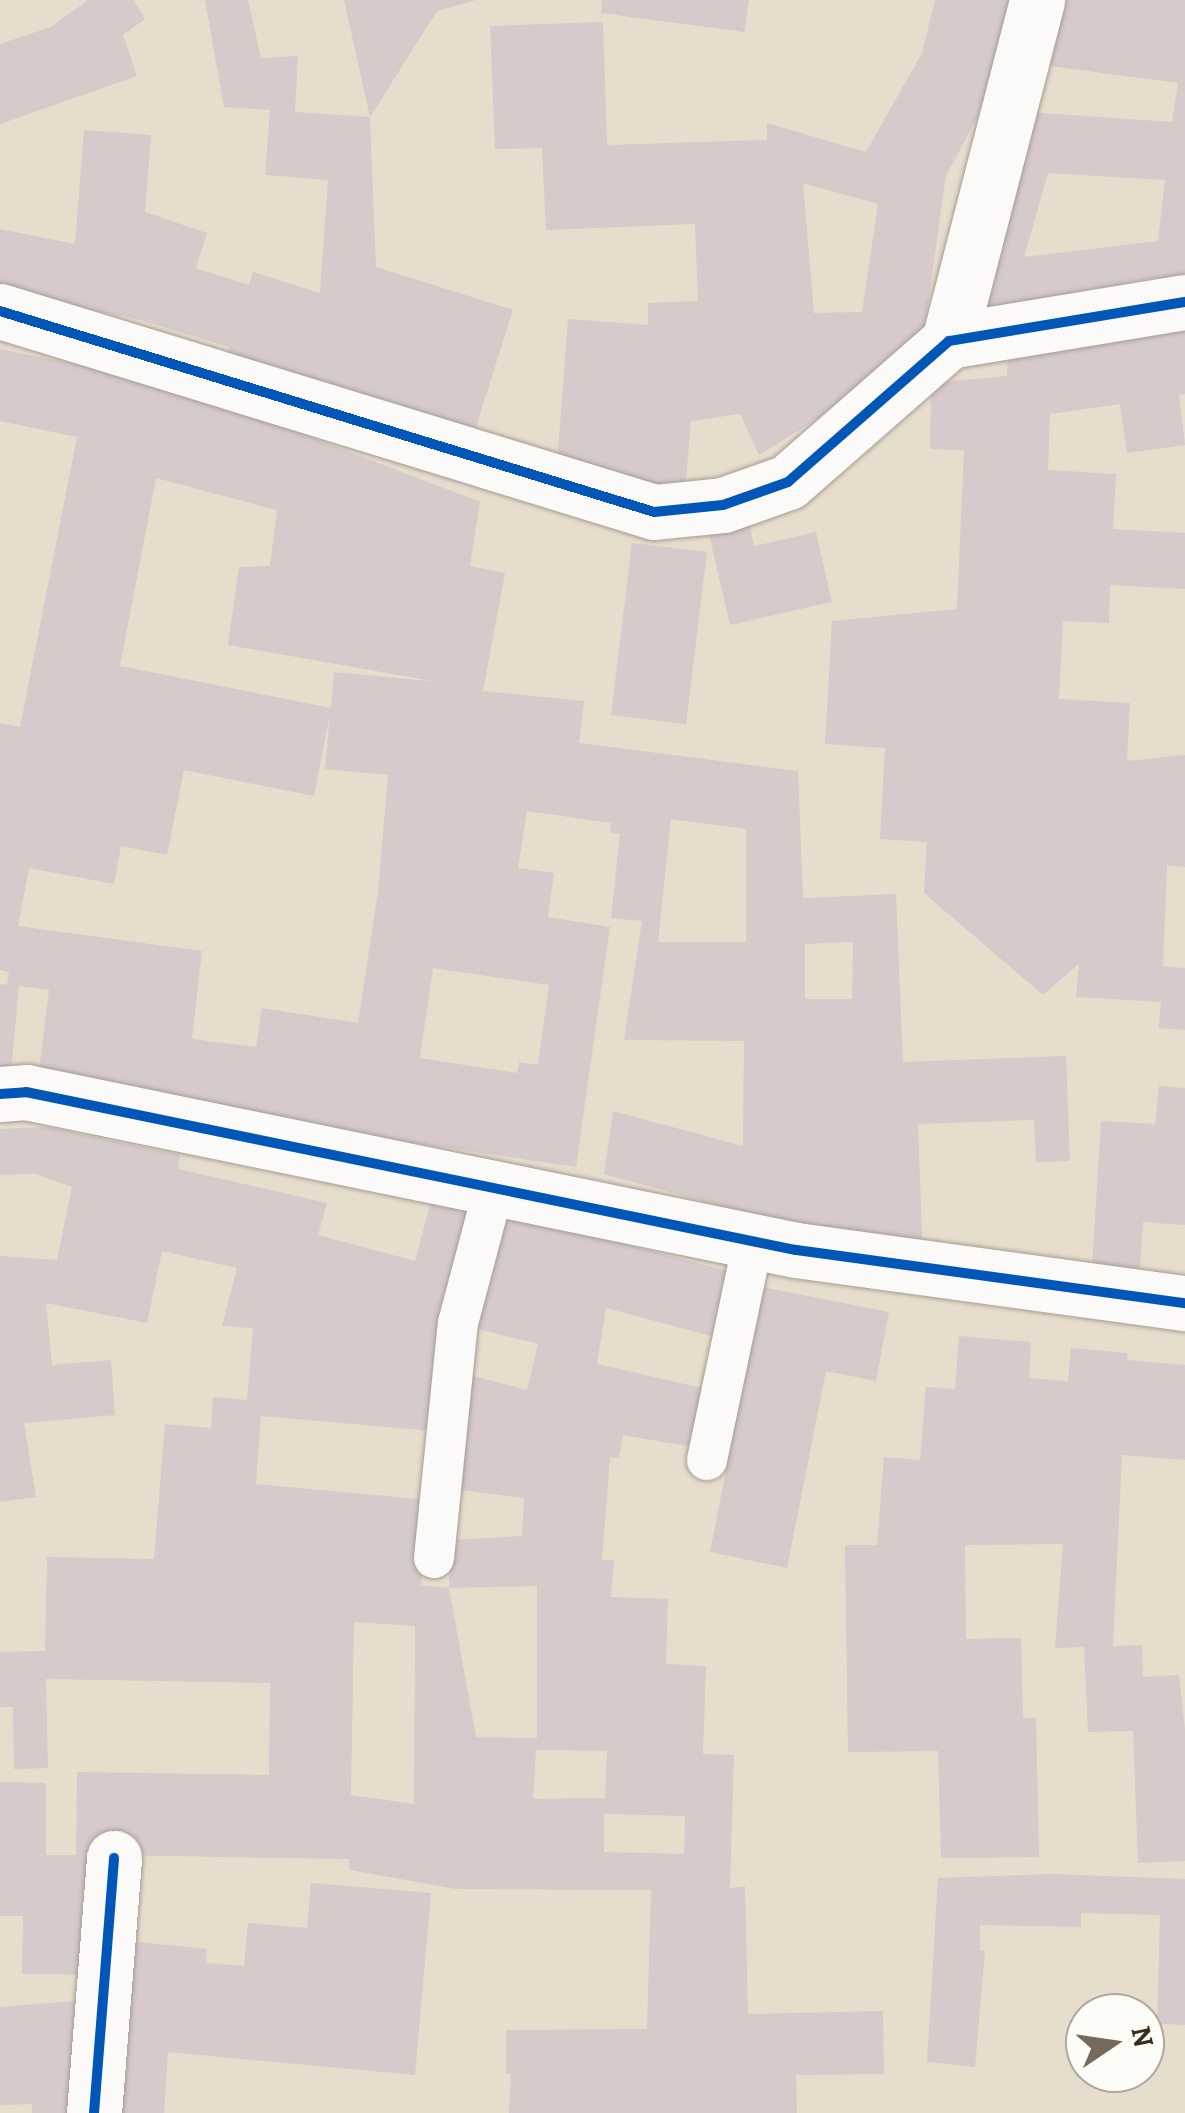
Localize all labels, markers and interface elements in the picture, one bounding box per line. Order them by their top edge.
north arrow [1065,1993,1165,2093]
text: N [1121,2022,1163,2051]

